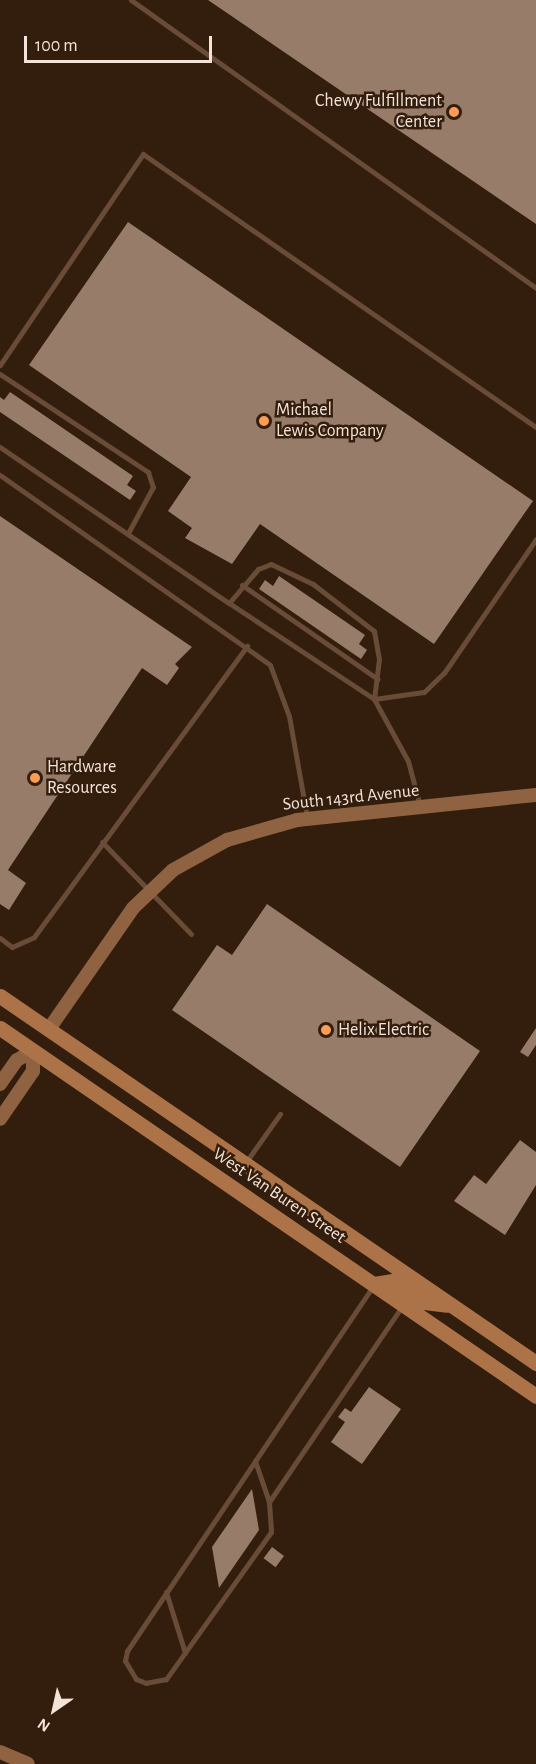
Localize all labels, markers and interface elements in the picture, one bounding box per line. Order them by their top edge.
scale bar [27,24,214,62]
text: 100 m [35,37,78,55]
place label: Chewy Fulfillment Center [315,91,442,134]
marker: Chewy Fulfillment Center [447,105,461,119]
place label: Michael Lewis Company [276,400,384,442]
marker: Michael Lewis Company [257,414,271,428]
place label: Hardware Resources [47,757,117,800]
marker: Hardware Resources [28,771,42,785]
street label: South 143rd Avenue [282,780,420,816]
place label: Helix Electric [338,1019,429,1041]
marker: Helix Electric [319,1023,333,1037]
street label: West Van Buren Street [208,1143,350,1249]
north arrow [24,1680,84,1740]
text: N [35,1715,53,1735]

